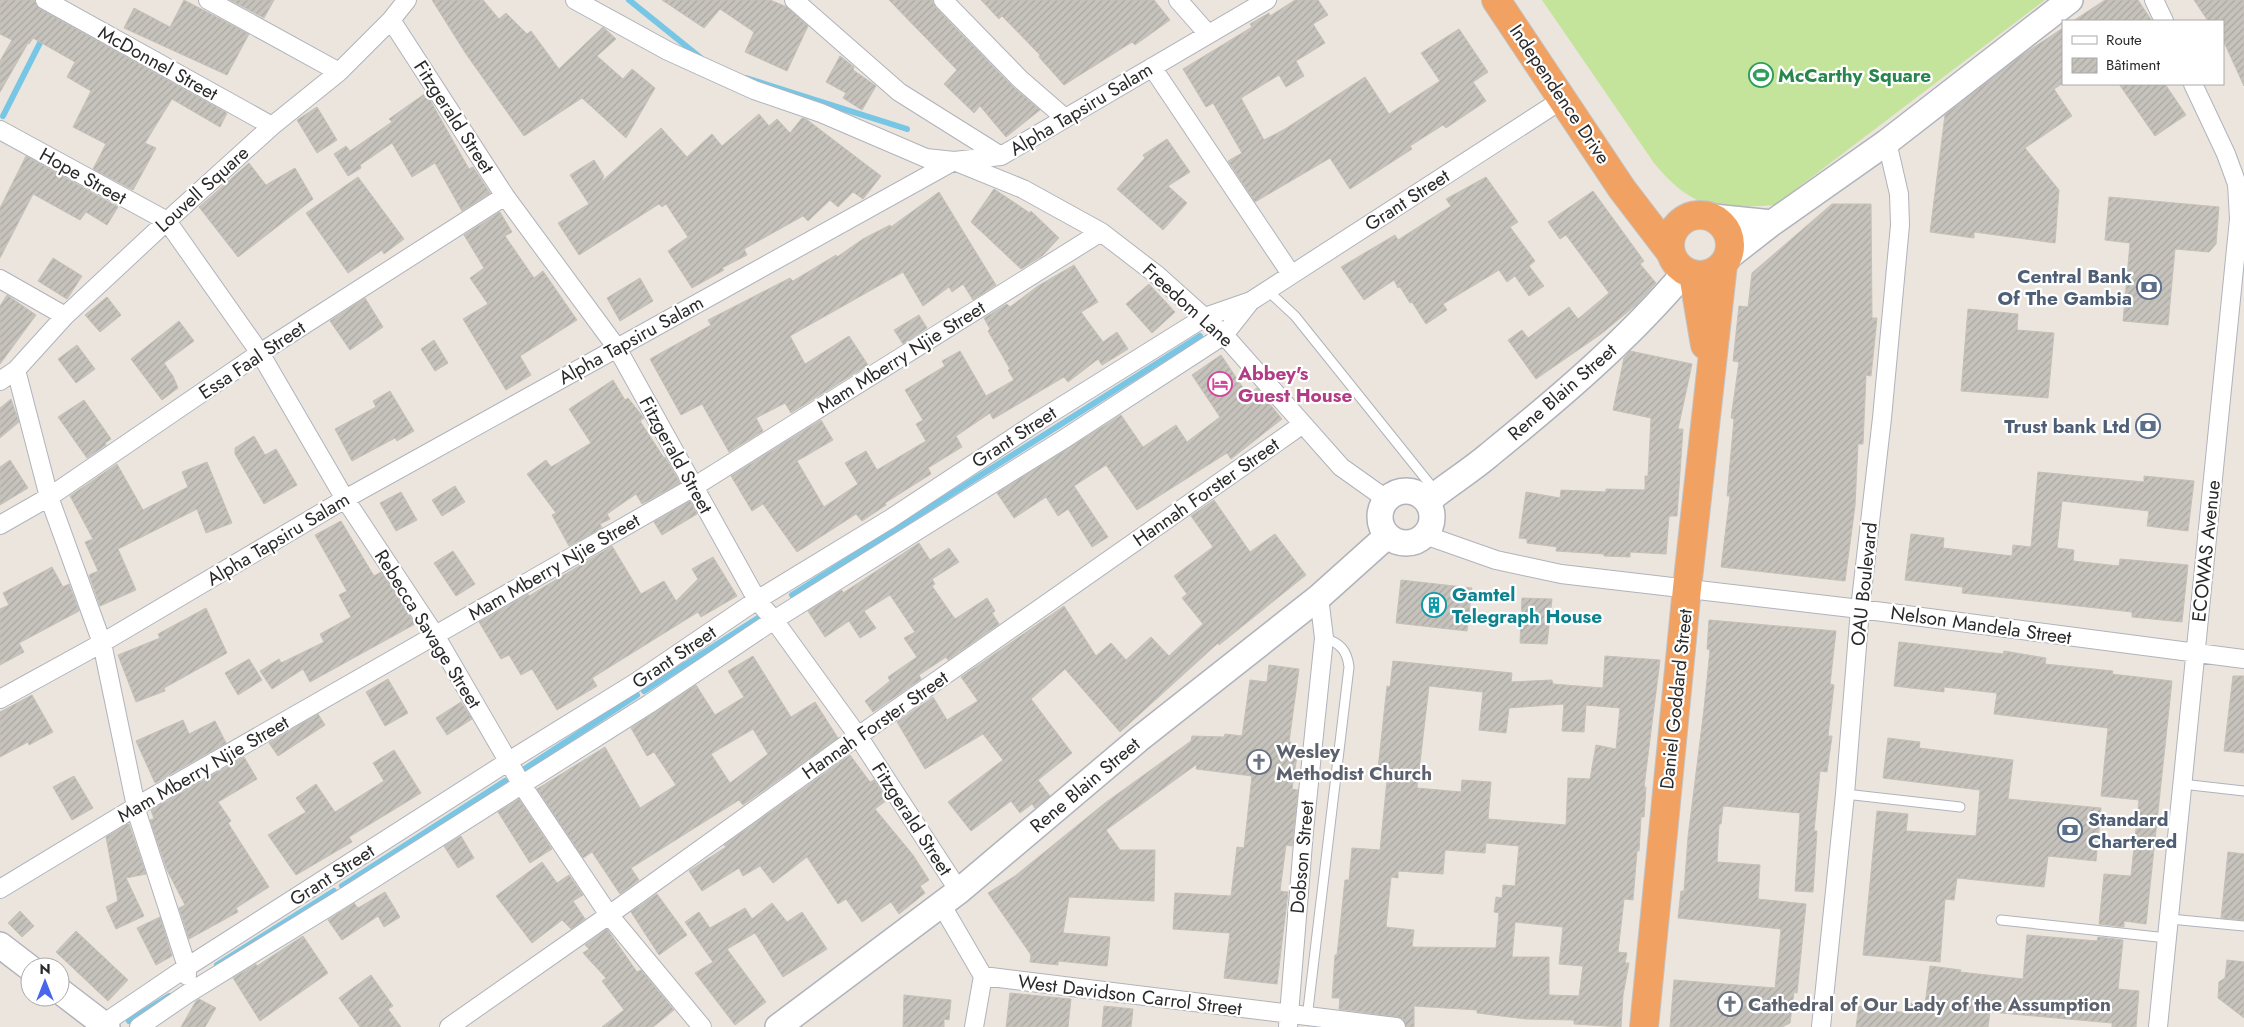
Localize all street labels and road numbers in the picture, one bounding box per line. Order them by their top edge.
street label: McDonnel Street [93,19,223,107]
street label: Independence Drive [1503,19,1617,169]
street label: Fitzgerald Street [407,55,501,179]
street label: Alpha Tapsiru Salam [1005,56,1157,162]
street label: Louvell Square [149,139,255,238]
street label: Hope Street [35,141,132,211]
street label: Grant Street [1359,162,1455,237]
street label: Freedom Lane [1137,257,1240,353]
street label: Alpha Tapsiru Salam [554,289,708,391]
street label: Mam Mberry Njie Street [812,294,991,420]
street label: Essa Faal Street [193,314,311,406]
street label: Rene Blain Street [1502,337,1622,447]
street label: Fitzgerald Street [633,392,720,519]
street label: Grant Street [966,399,1062,474]
street label: Hannah Forster Street [1127,431,1285,553]
street label: ECOWAS Avenue [2185,478,2227,623]
street label: Alpha Tapsiru Salam [202,486,354,592]
street label: Mam Mberry Njie Street [463,507,645,627]
street label: OAU Boulevard [1844,521,1884,647]
street label: Rebecca Savage Street [368,544,488,714]
street label: Nelson Mandela Street [1889,599,2074,651]
street label: Daniel Goddard Street [1653,607,1699,790]
street label: Grant Street [627,619,722,695]
street label: Hannah Forster Street [796,664,954,786]
street label: Mam Mberry Njie Street [112,709,294,829]
street label: Rene Blain Street [1024,731,1146,839]
street label: Fitzgerald Street [865,757,959,881]
street label: Dobson Street [1284,799,1320,915]
street label: Grant Street [284,837,380,912]
street label: West Davidson Carrol Street [1016,968,1244,1022]

